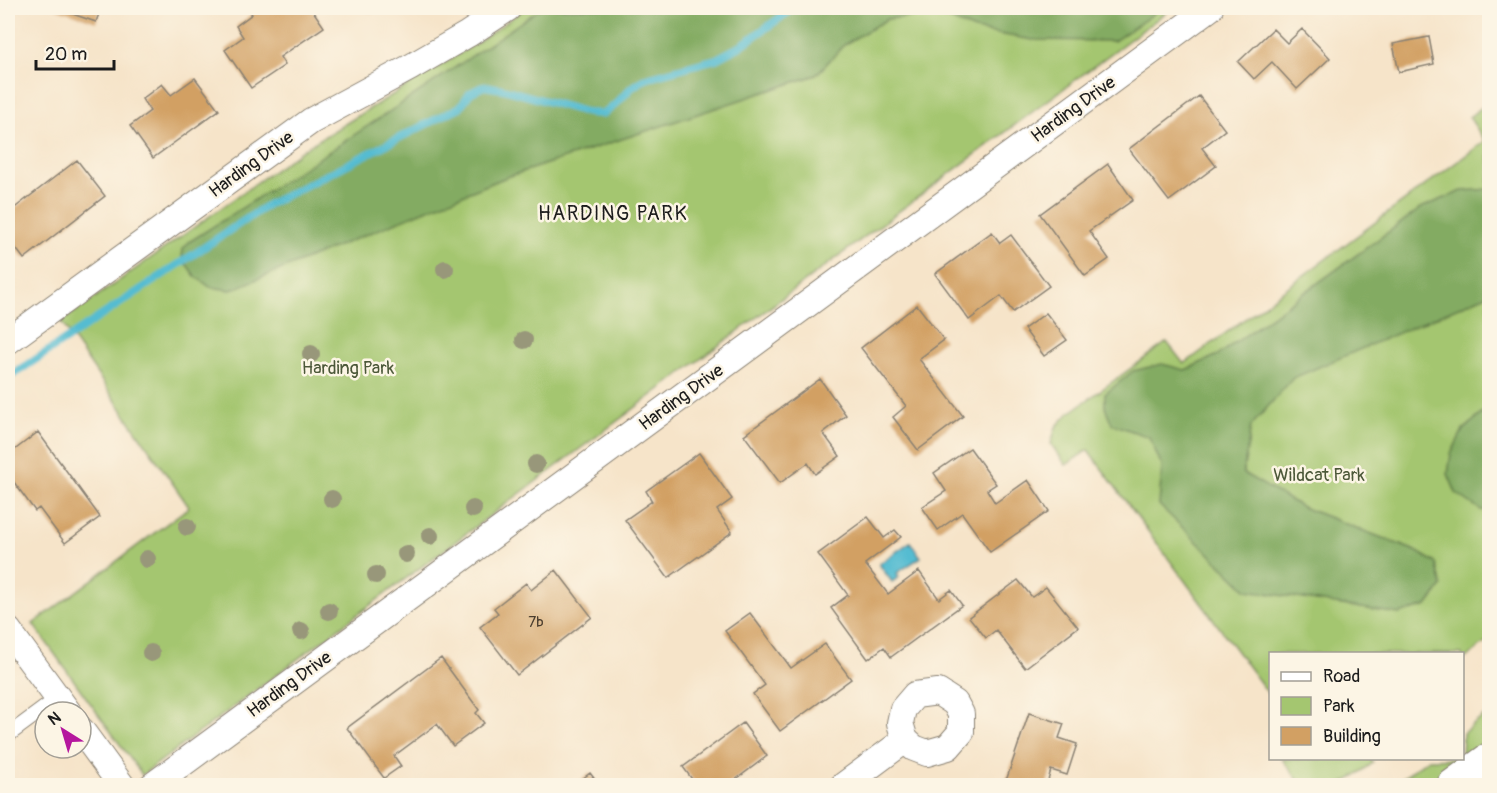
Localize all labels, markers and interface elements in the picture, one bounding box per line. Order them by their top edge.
scale bar [36,33,114,71]
text: 20 m [45,43,87,66]
street label: Harding Drive [1026,71,1120,148]
street label: Harding Drive [204,126,298,203]
district label: HARDING PARK [538,201,688,226]
park label: Harding Park [302,357,395,380]
street label: Harding Drive [634,359,728,436]
park label: Wildcat Park [1273,464,1365,487]
house number: 7b [528,613,544,632]
street label: Harding Drive [242,646,336,723]
legend [1269,652,1464,760]
text: Road [1323,665,1360,688]
text: Park [1323,695,1355,718]
north arrow [33,700,93,760]
text: N [44,707,65,730]
text: Building [1323,725,1381,748]

